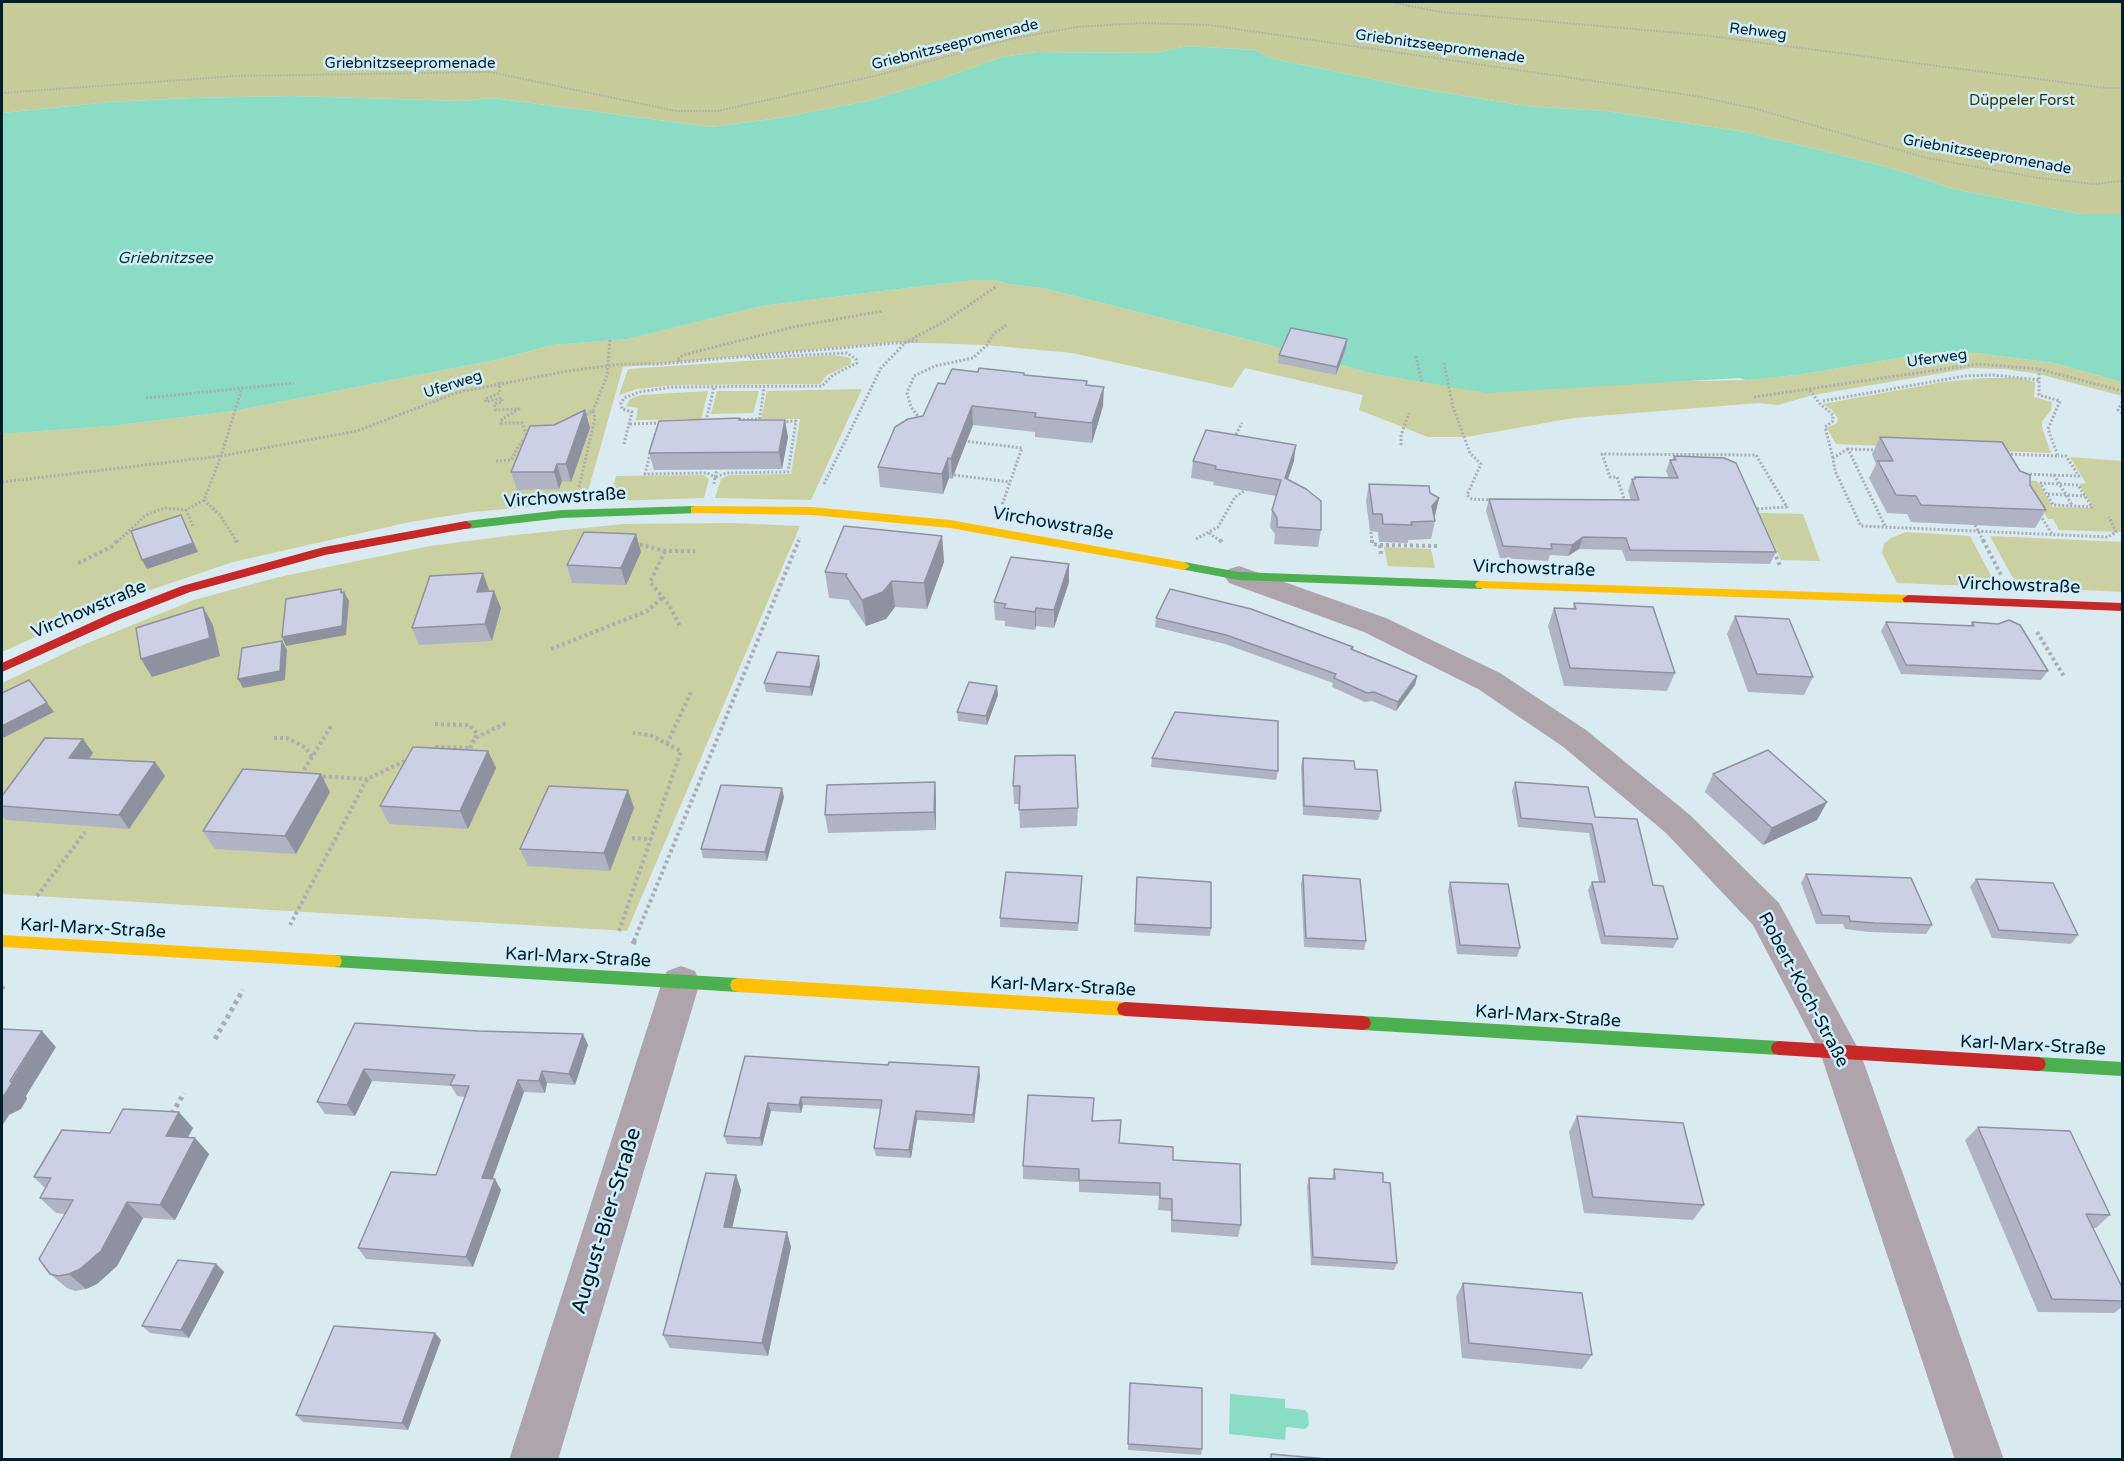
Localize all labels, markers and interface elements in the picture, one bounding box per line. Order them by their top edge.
street label: Griebnitzseepromenade [870,16,1040,74]
street label: Rehweg [1728,20,1788,44]
street label: Griebnitzseepromenade [1354,26,1526,68]
street label: Griebnitzseepromenade [325,55,495,73]
park label: Düppeler Forst [1969,92,2075,110]
street label: Griebnitzseepromenade [1901,131,2073,179]
water label: Griebnitzsee [118,249,212,269]
street label: Uferweg [1906,346,1968,372]
street label: Uferweg [421,367,485,403]
street label: Virchowstraße [503,483,627,513]
street label: Virchowstraße [991,503,1115,545]
street label: Virchowstraße [1472,556,1596,582]
street label: Virchowstraße [1957,573,2081,599]
street label: Virchowstraße [28,576,150,644]
street label: Robert-Koch-Straße [1753,909,1853,1071]
street label: Karl-Marx-Straße [19,914,167,944]
street label: Karl-Marx-Straße [504,943,652,973]
street label: Karl-Marx-Straße [989,972,1137,1002]
street label: Karl-Marx-Straße [1474,1001,1622,1033]
street label: Karl-Marx-Straße [1959,1031,2107,1061]
street label: August-Bier-Straße [567,1125,647,1317]

